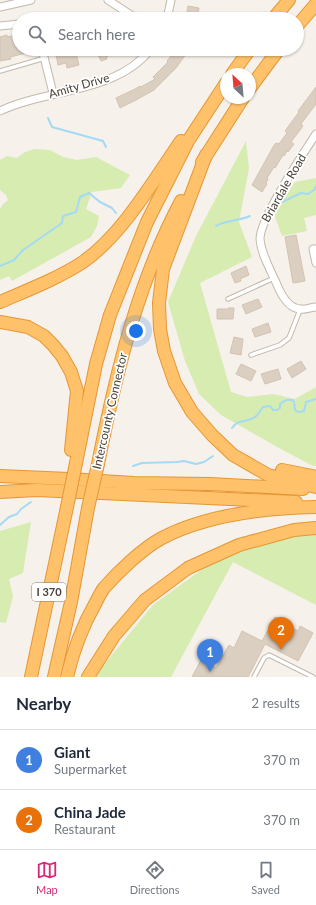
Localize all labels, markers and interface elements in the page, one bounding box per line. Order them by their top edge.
search box [12,12,304,56]
icon: search [26,23,48,45]
text: Search here [58,25,135,43]
north arrow [220,68,256,104]
street label: Amity Drive [47,70,111,101]
street label: Briardale Road [258,151,309,225]
your location [126,321,146,341]
street label: Intercounty Connector [89,351,130,471]
road number: I 370 [32,583,66,601]
pin: 2 [268,617,294,650]
pin: 1 [197,639,223,672]
text: Nearby [16,693,71,714]
text: 2 results [252,695,300,711]
text: Giant [54,743,90,761]
text: 1 [25,752,33,768]
text: 370 m [263,752,300,768]
text: Supermarket [54,761,127,777]
text: China Jade [54,803,126,821]
text: 2 [25,812,33,828]
text: 370 m [263,812,300,828]
text: Restaurant [54,821,116,837]
tab: Map [36,859,58,896]
tab: Directions [130,859,179,896]
tab: Saved [251,859,280,896]

